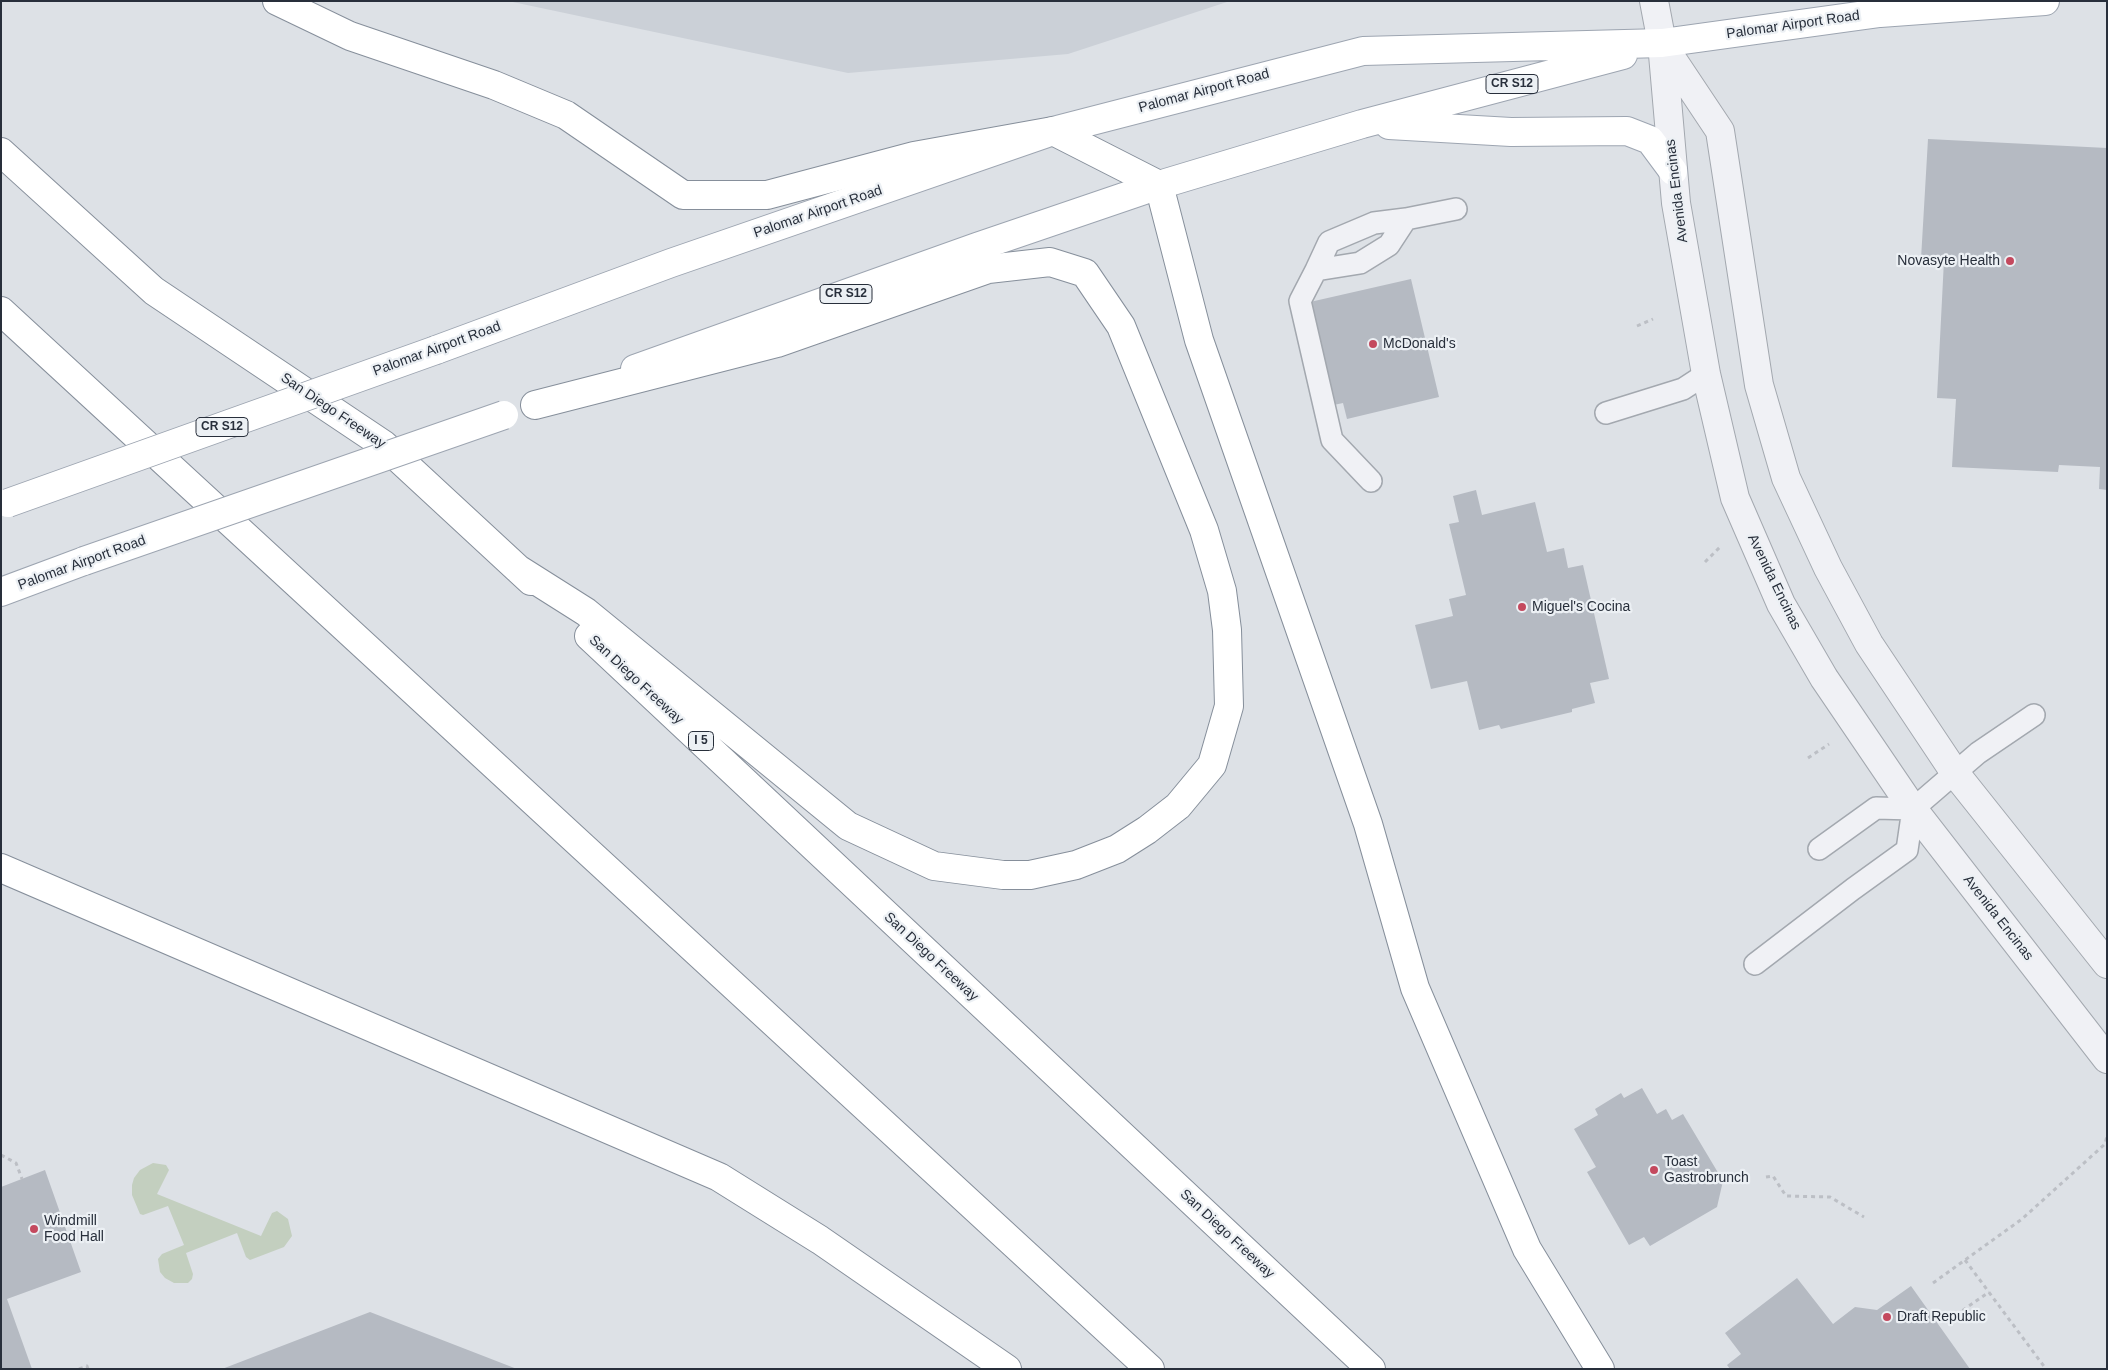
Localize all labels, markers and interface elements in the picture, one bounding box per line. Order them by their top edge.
street label: Palomar Airport Road [1725,7,1861,43]
street label: Palomar Airport Road [1137,65,1271,117]
road number: CR S12 [1486,74,1538,94]
street label: Avenida Encinas [1662,138,1692,244]
street label: Palomar Airport Road [752,182,884,242]
place label: Novasyte Health [1897,253,2000,269]
marker: Novasyte Health [2004,255,2016,267]
road number: CR S12 [820,284,872,304]
street label: Palomar Airport Road [371,318,503,380]
place label: McDonald's [1383,336,1456,352]
marker: McDonald's [1367,338,1379,350]
street label: San Diego Freeway [277,370,389,452]
road number: CR S12 [196,418,248,437]
street label: Palomar Airport Road [16,532,148,594]
street label: Avenida Encinas [1744,532,1804,632]
place label: Miguel's Cocina [1532,599,1630,615]
marker: Miguel's Cocina [1516,601,1528,613]
street label: San Diego Freeway [585,632,687,728]
road number: I 5 [688,731,714,750]
street label: Avenida Encinas [1959,872,2037,964]
street label: San Diego Freeway [880,909,982,1005]
place label: Toast Gastrobrunch [1664,1154,1749,1186]
marker: Toast Gastrobrunch [1648,1164,1660,1176]
street label: San Diego Freeway [1176,1186,1278,1282]
place label: Windmill Food Hall [44,1213,104,1246]
marker: Windmill Food Hall [28,1223,40,1235]
place label: Draft Republic [1897,1309,1986,1325]
marker: Draft Republic [1881,1311,1893,1323]

